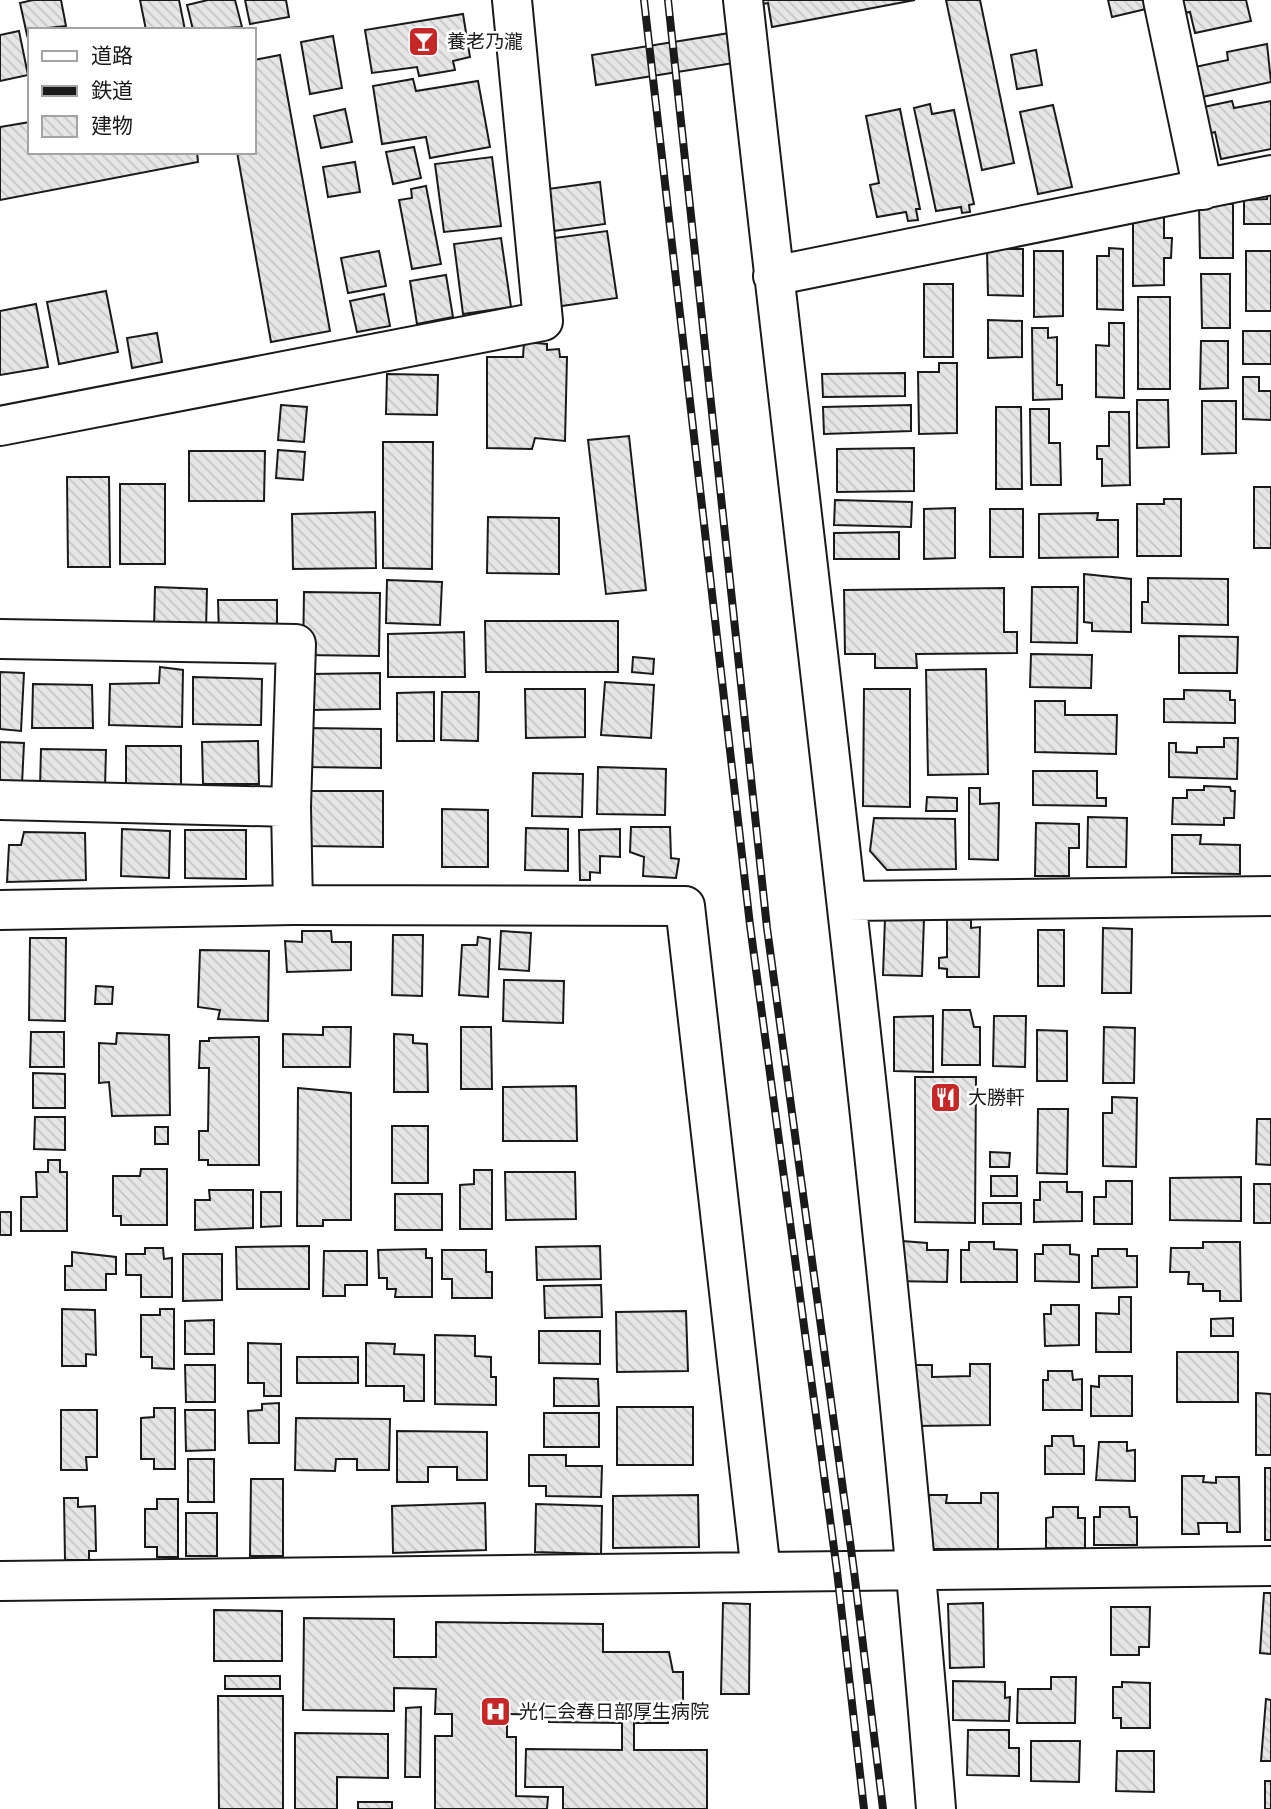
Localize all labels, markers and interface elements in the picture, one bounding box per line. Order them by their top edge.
bar icon: 養老乃瀧 [407,24,441,58]
legend [28,28,256,154]
place label: 養老乃瀧 [447,30,523,54]
text: 道路 [91,43,133,69]
text: 鉄道 [91,78,133,104]
text: 建物 [91,113,133,139]
restaurant icon: 大勝軒 [928,1080,962,1114]
place label: 大勝軒 [968,1086,1025,1110]
hospital icon: 光仁会春日部厚生病院 [479,1694,513,1728]
place label: 光仁会春日部厚生病院 [519,1700,709,1724]

